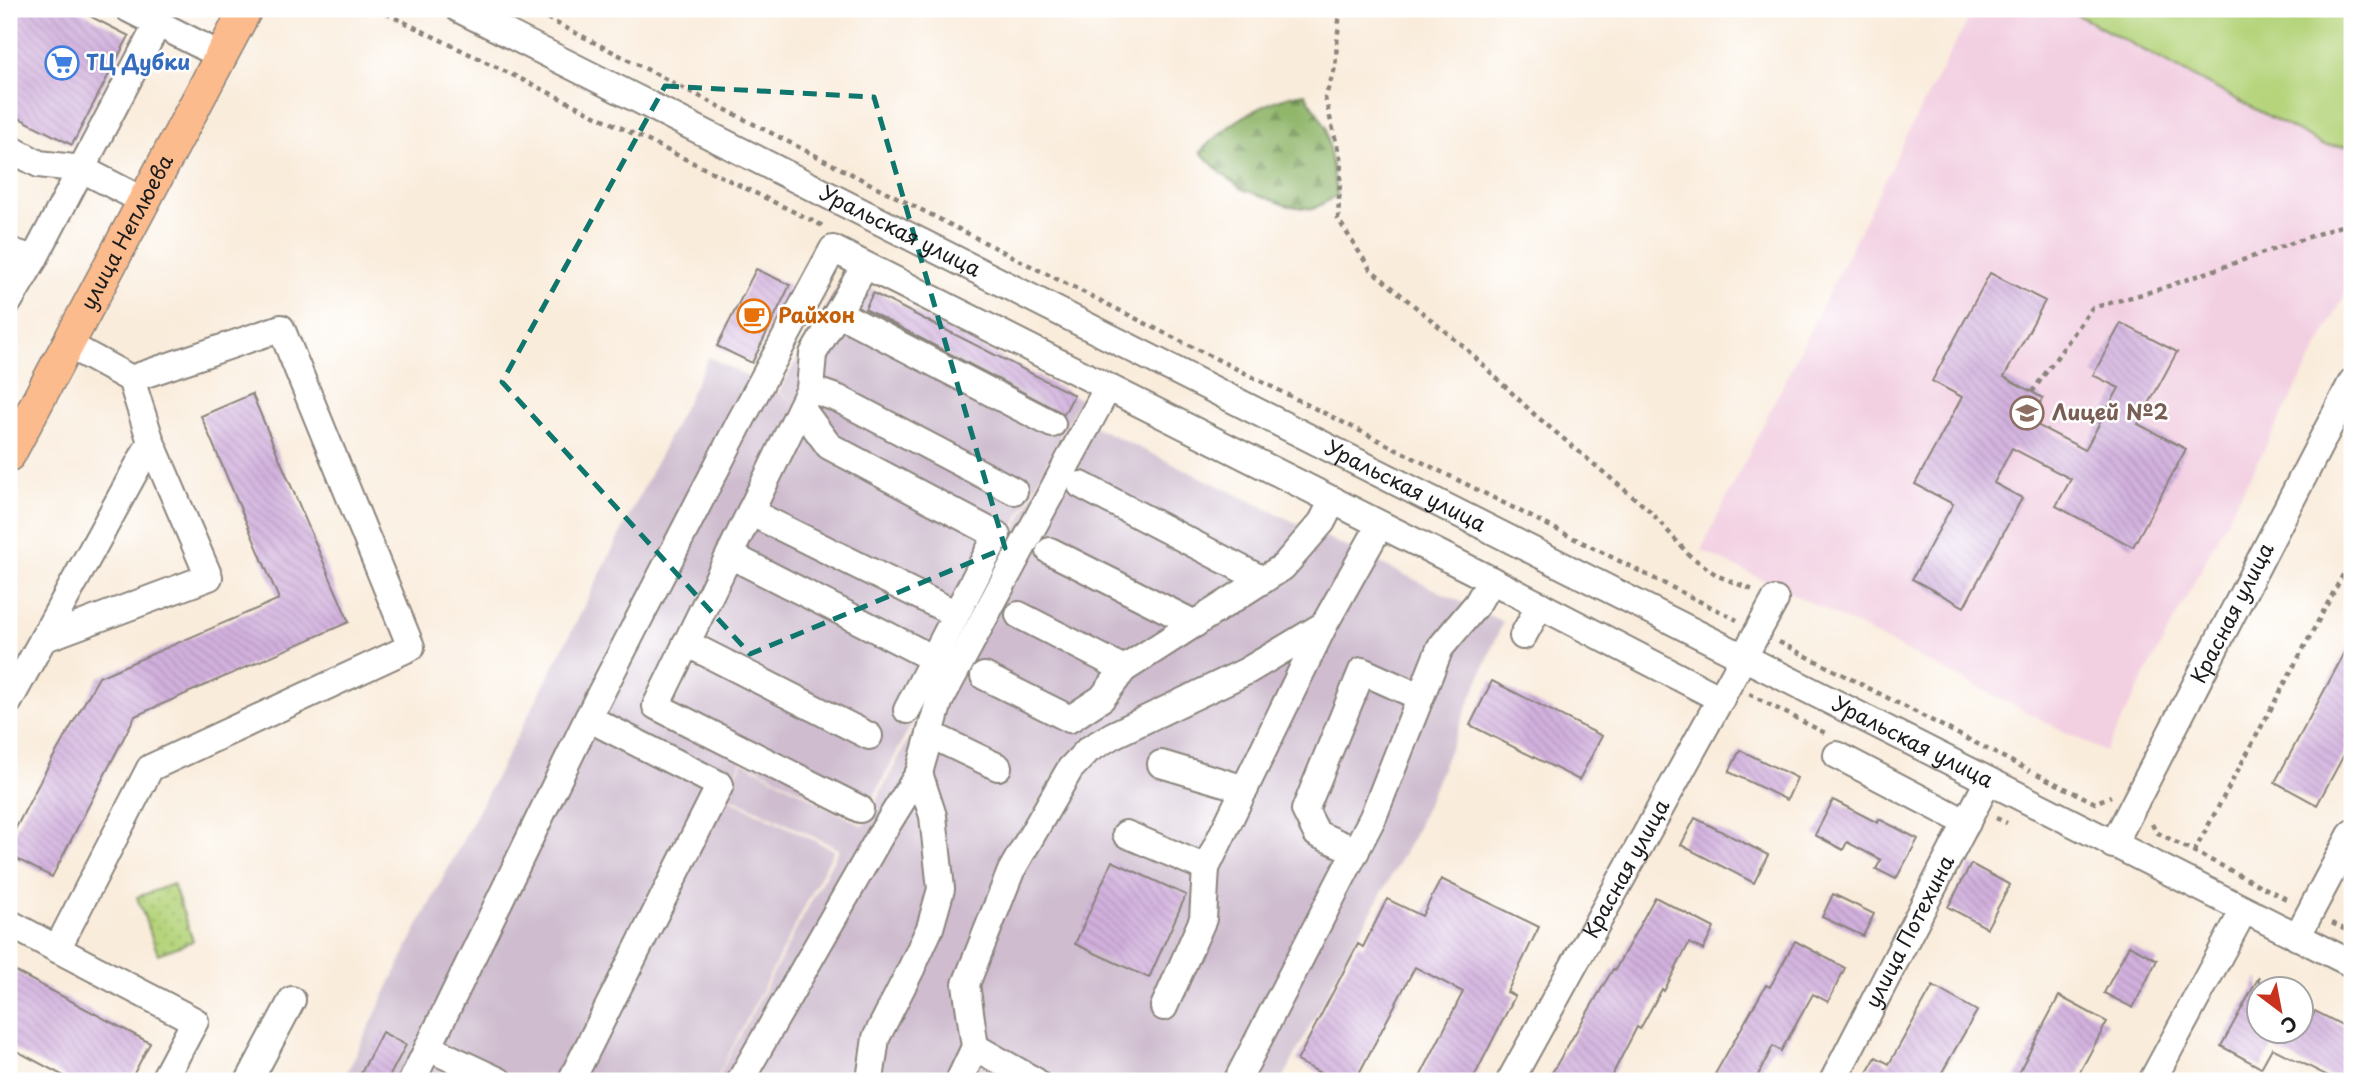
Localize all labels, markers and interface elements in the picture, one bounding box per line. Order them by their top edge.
supermarket icon: ТЦ Дубки [43,44,81,82]
place label: ТЦ Дубки [86,45,190,77]
street label: улица Неплюева [71,148,180,315]
street label: Уральская улица [815,176,988,284]
cafe icon: Райхон [735,297,773,335]
place label: Райхон [778,298,855,330]
school or university icon: Лицей №2 [2008,394,2046,432]
place label: Лицей №2 [2052,395,2169,427]
street label: Уральская улица [1320,431,1493,539]
street label: Красная улица [2181,536,2281,688]
street label: Уральская улица [1827,686,2000,795]
street label: Красная улица [1574,792,1677,943]
street label: улица Потехина [1856,848,1962,1013]
north arrow [2246,974,2316,1044]
text: С [2276,1010,2303,1041]

